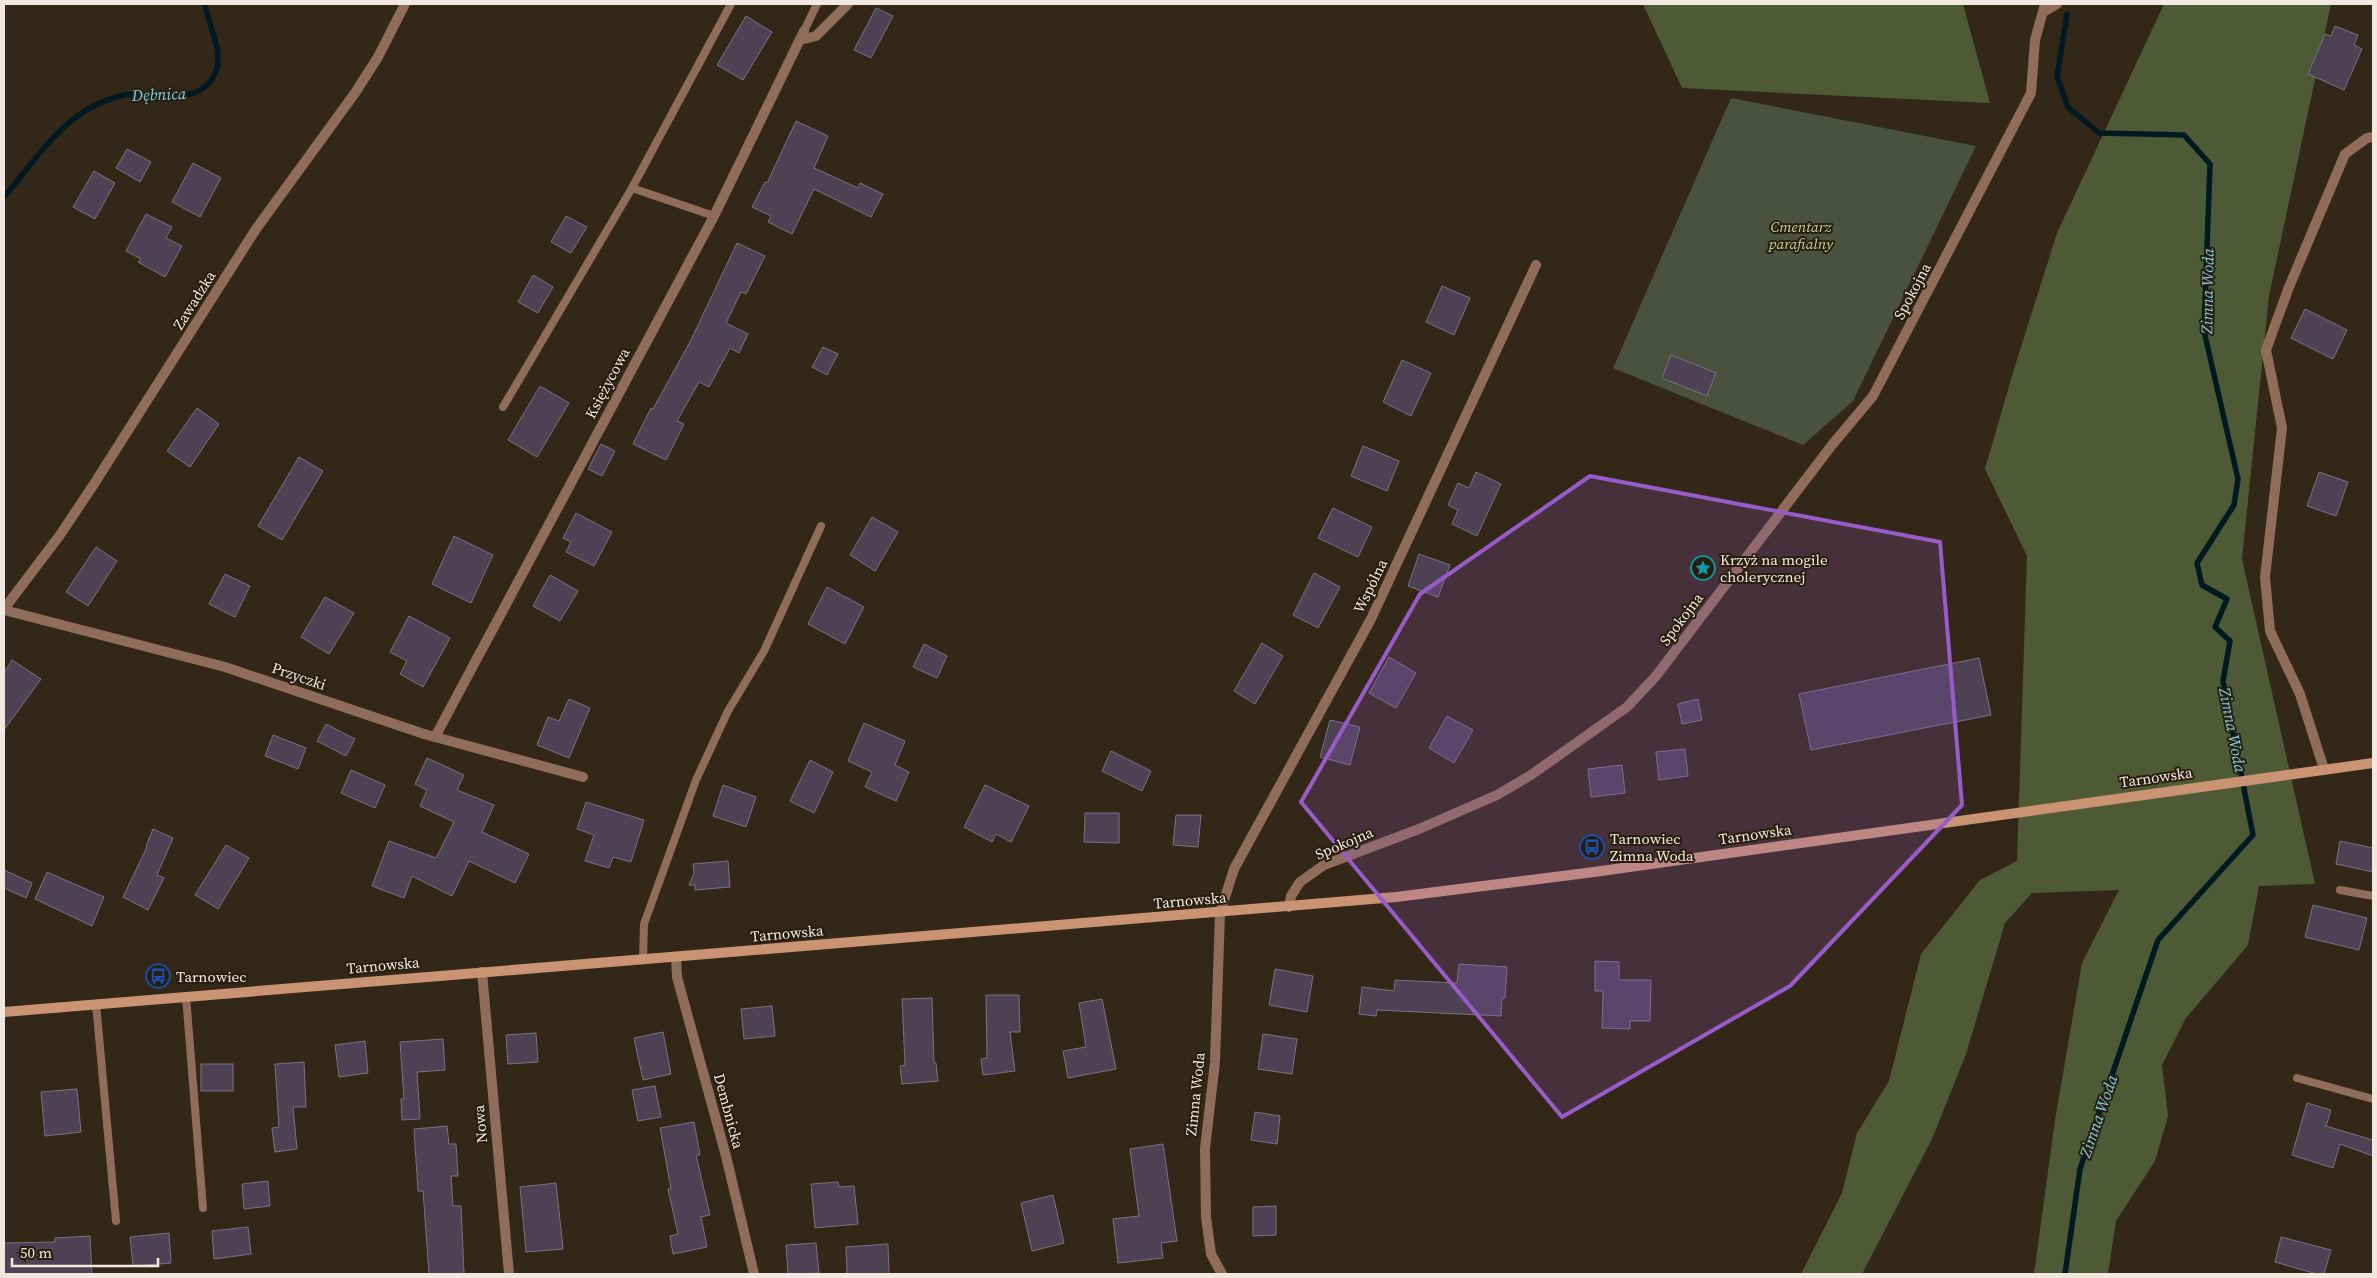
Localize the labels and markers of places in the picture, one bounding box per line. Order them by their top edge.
place label: Krzyż na mogile cholerycznej [1720,549,1828,587]
place icon: Krzyż na mogile cholerycznej [1690,555,1716,581]
place label: Tarnowiec Zimna Woda [1610,828,1694,866]
bus stop icon: Tarnowiec Zimna Woda [1579,834,1605,860]
bus stop icon: Tarnowiec [145,963,171,989]
place label: Tarnowiec [176,966,247,987]

